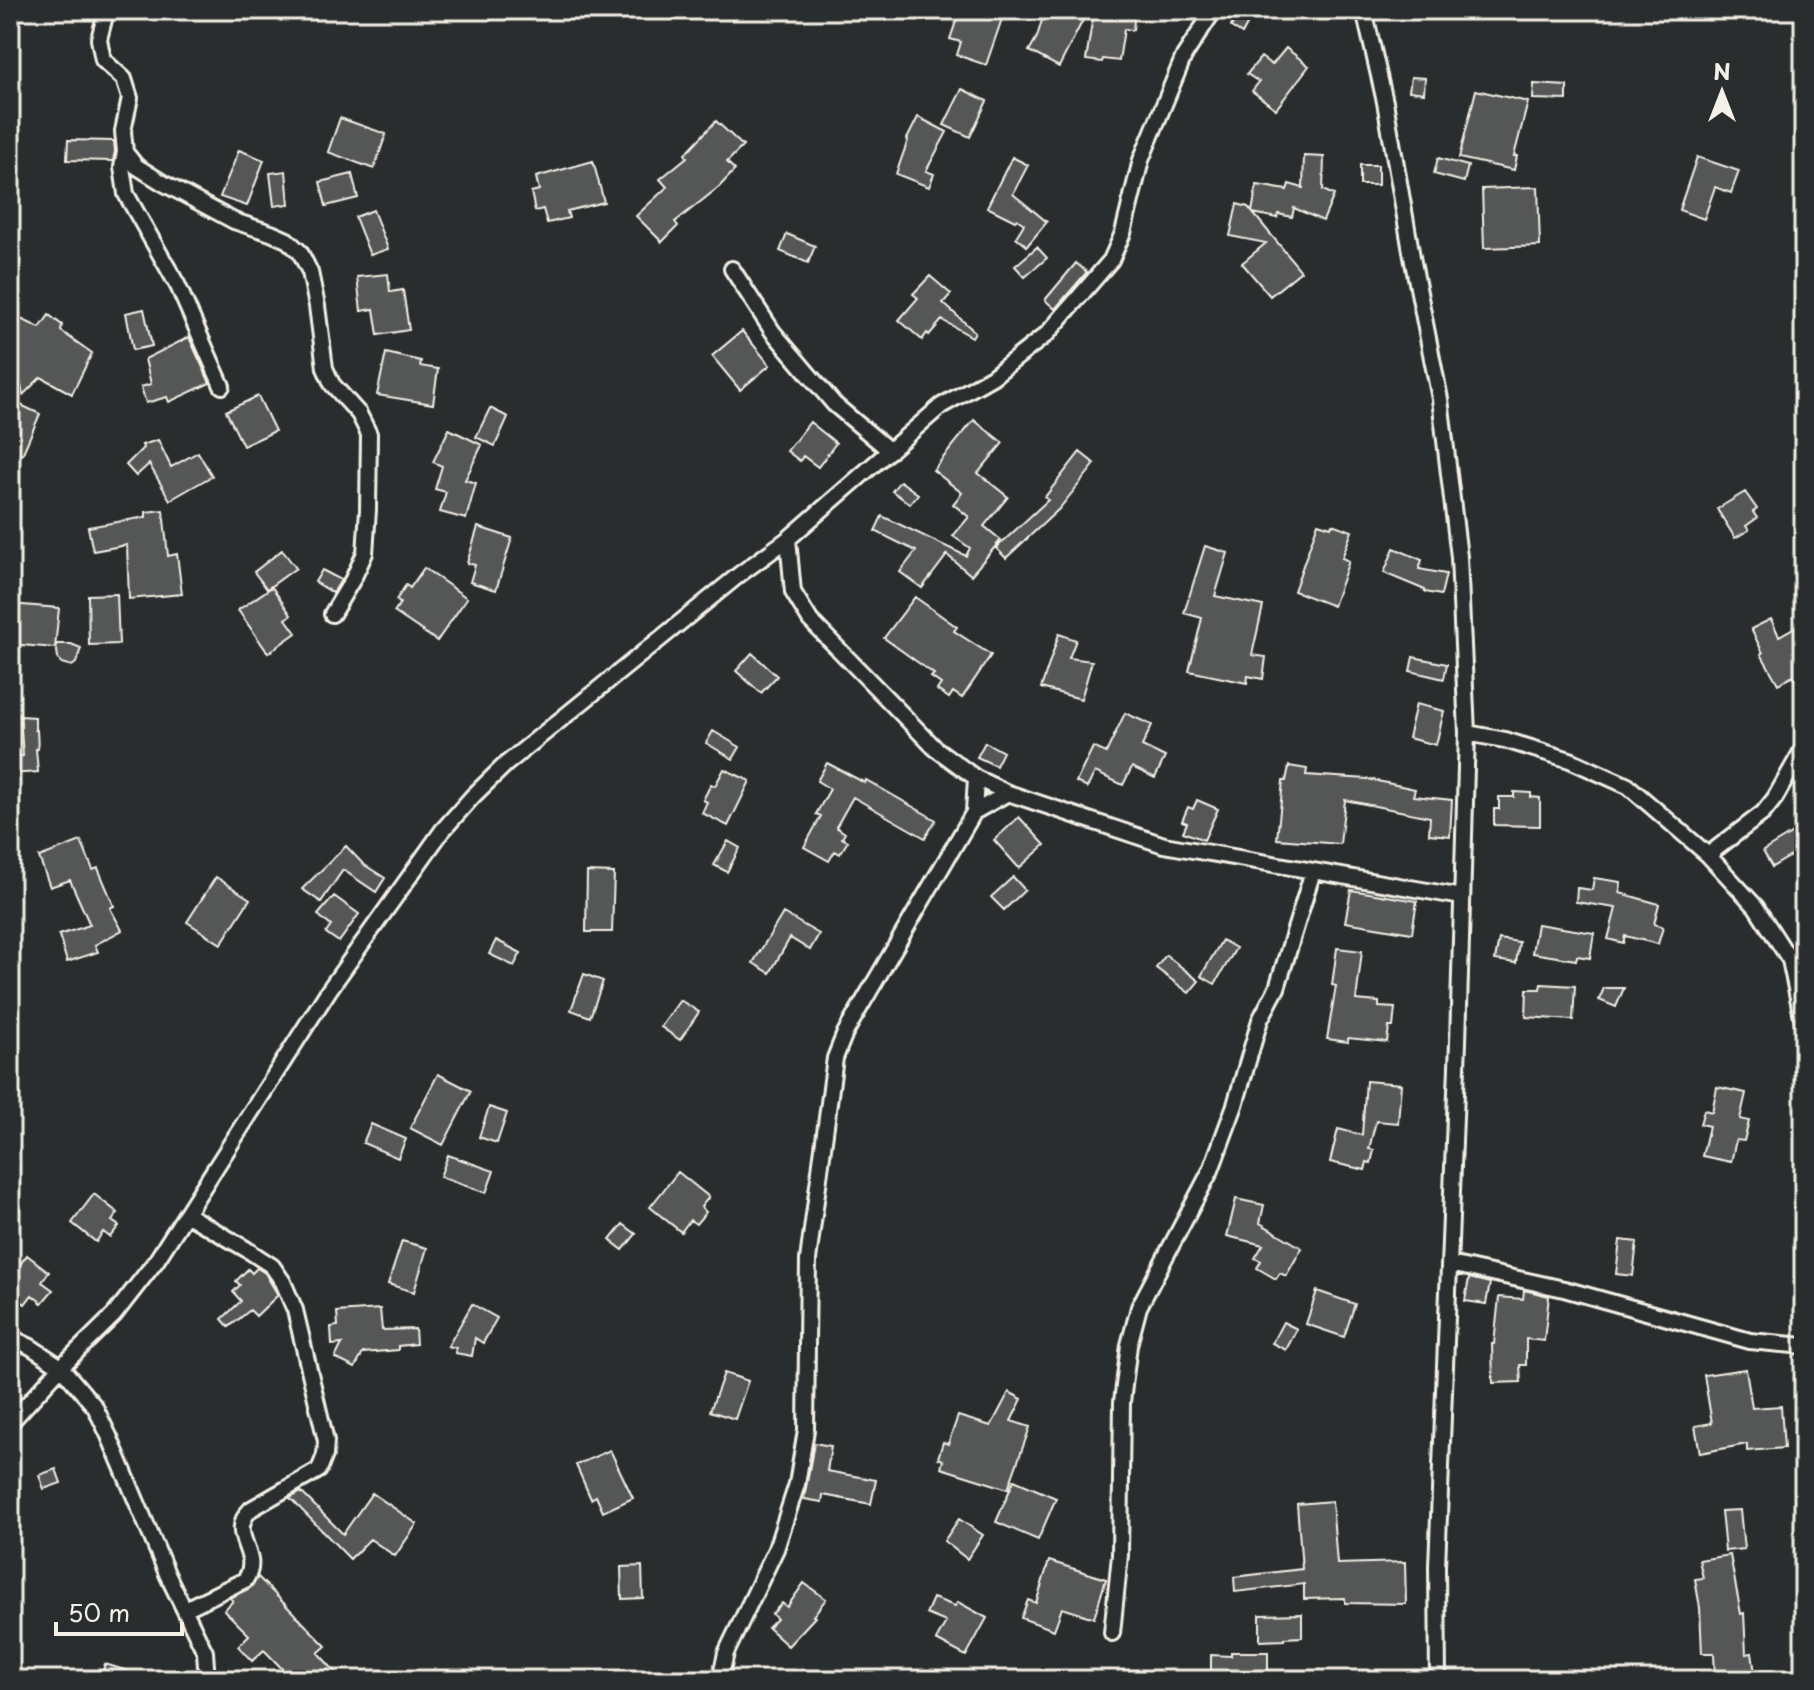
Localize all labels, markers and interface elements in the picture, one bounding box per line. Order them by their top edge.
north arrow [1682,52,1762,132]
text: N [1713,54,1731,87]
scale bar [56,1586,182,1636]
text: 50 m [68,1594,130,1630]

